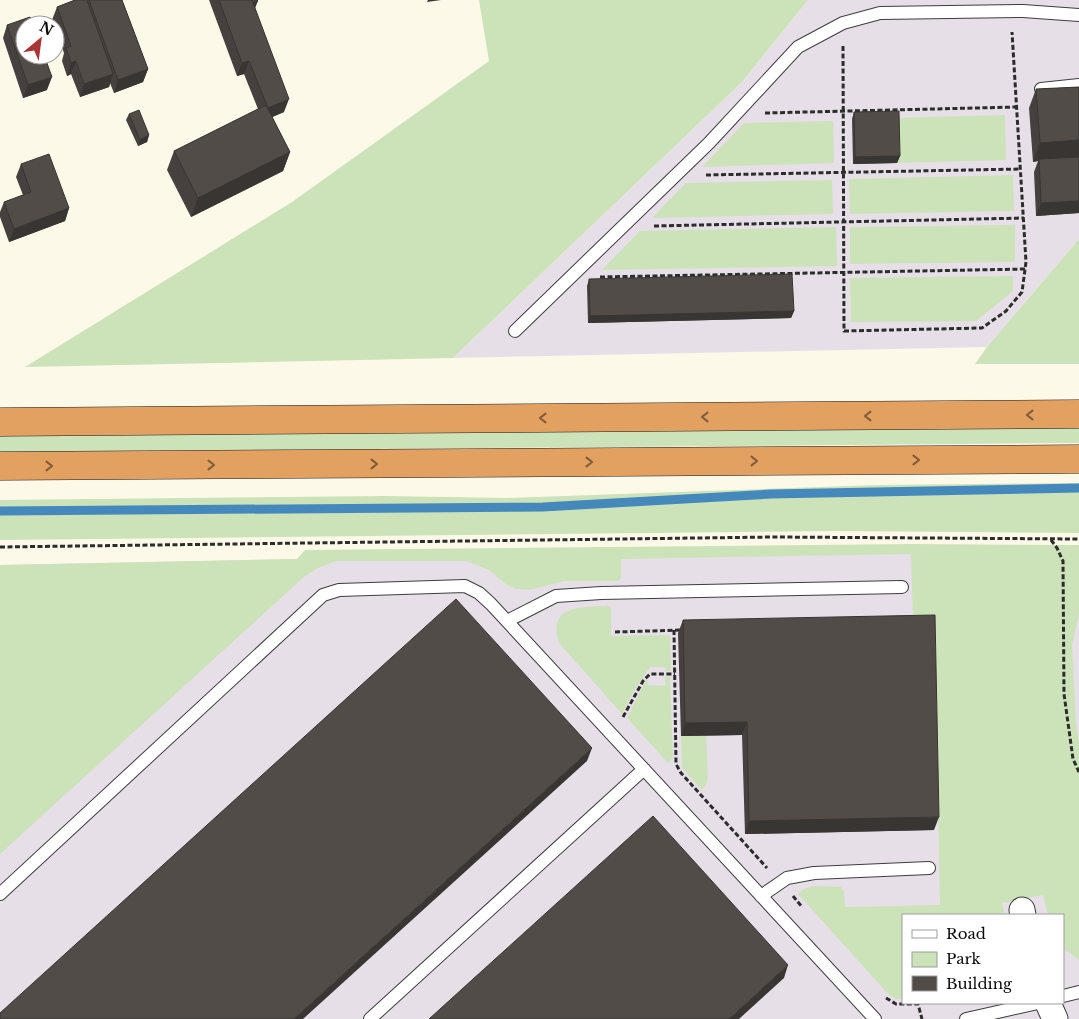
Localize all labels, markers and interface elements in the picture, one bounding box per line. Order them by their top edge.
north arrow [15,15,65,65]
text: N [36,18,56,40]
one-way arrow [1026,410,1034,420]
one-way arrow [864,411,872,421]
one-way arrow [701,412,709,422]
one-way arrow [539,413,547,424]
one-way arrow [912,455,920,465]
one-way arrow [750,456,758,466]
one-way arrow [585,457,593,467]
one-way arrow [370,459,378,469]
one-way arrow [208,460,215,470]
one-way arrow [45,461,53,471]
legend [902,914,1064,1004]
text: Road [946,924,986,943]
text: Park [946,949,982,968]
text: Building [946,974,1013,993]

